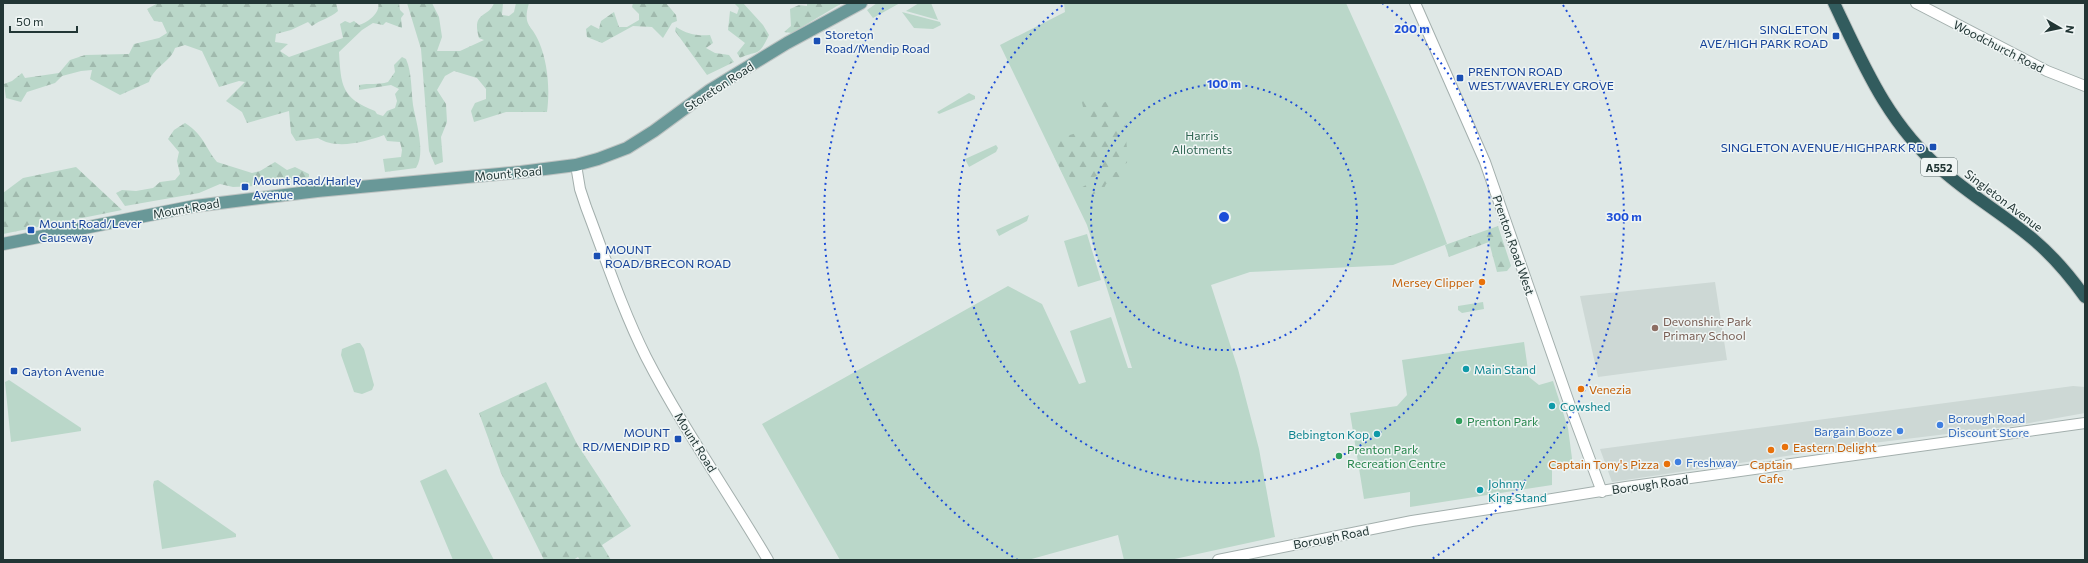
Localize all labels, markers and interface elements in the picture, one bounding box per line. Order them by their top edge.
scale bar [10,8,77,34]
north arrow [2040,8,2080,48]
text: 50 m [16,14,44,28]
street label: Woodchurch Road [1951,17,2047,75]
text: 200 m [1394,21,1430,35]
place label: SINGLETON AVE/HIGH PARK ROAD [1699,22,1828,50]
text: N [2063,25,2077,35]
place label: Storeton Road/Mendip Road [825,27,930,55]
marker: SINGLETON AVE/HIGH PARK ROAD [1831,31,1841,41]
marker: Storeton Road/Mendip Road [812,36,822,46]
street label: Storeton Road [682,59,756,113]
place label: PRENTON ROAD WEST/WAVERLEY GROVE [1468,64,1614,92]
marker: PRENTON ROAD WEST/WAVERLEY GROVE [1455,73,1465,83]
text: 100 m [1207,76,1241,90]
park label: Harris Allotments [1172,128,1232,156]
place label: SINGLETON AVENUE/HIGHPARK RD [1721,140,1925,154]
marker: SINGLETON AVENUE/HIGHPARK RD [1928,142,1938,152]
road number: A552 [1921,158,1957,176]
street label: Mount Road [474,163,542,183]
street label: Singleton Avenue [1962,166,2046,234]
place label: Mount Road/Harley Avenue [253,173,361,201]
marker: Mount Road/Harley Avenue [240,182,250,192]
street label: Prenton Road West [1490,193,1538,297]
street label: Mount Road [152,195,220,221]
text: 300 m [1606,209,1642,223]
centre of rings [1217,210,1231,224]
place label: Mount Road/Lever Causeway [39,216,142,244]
marker: Mount Road/Lever Causeway [26,225,36,235]
place label: MOUNT ROAD/BRECON ROAD [605,242,731,270]
marker: MOUNT ROAD/BRECON ROAD [592,251,602,261]
place label: Mersey Clipper [1392,275,1474,289]
marker: Mersey Clipper [1477,277,1487,287]
place label: Devonshire Park Primary School [1663,314,1752,342]
marker: Devonshire Park Primary School [1650,323,1660,333]
place label: Main Stand [1474,362,1536,376]
place label: Gayton Avenue [22,364,104,378]
marker: Main Stand [1461,364,1471,374]
marker: Gayton Avenue [9,366,19,376]
place label: Venezia [1589,382,1631,396]
marker: Venezia [1576,384,1586,394]
place label: Cowshed [1560,399,1610,413]
marker: Cowshed [1547,401,1557,411]
street label: Mount Road [672,410,720,474]
place label: Borough Road Discount Store [1948,411,2029,439]
place label: Prenton Park [1467,414,1539,428]
marker: Prenton Park [1454,416,1464,426]
marker: Borough Road Discount Store [1935,420,1945,430]
place label: Bargain Booze [1814,424,1892,438]
place label: MOUNT RD/MENDIP RD [582,425,670,453]
marker: Bargain Booze [1895,426,1905,436]
place label: Bebington Kop [1288,427,1369,441]
marker: Bebington Kop [1372,429,1382,439]
marker: MOUNT RD/MENDIP RD [673,434,683,444]
place label: Eastern Delight [1793,440,1877,454]
place label: Prenton Park Recreation Centre [1347,442,1446,470]
marker: Eastern Delight [1780,442,1790,452]
marker: Captain Cafe [1766,445,1776,455]
marker: Prenton Park Recreation Centre [1334,451,1344,461]
place label: Freshway [1686,455,1738,469]
place label: Captain Tony's Pizza [1548,457,1659,471]
marker: Freshway [1673,457,1683,467]
place label: Captain Cafe [1750,457,1792,485]
marker: Captain Tony's Pizza [1662,459,1672,469]
street label: Borough Road [1611,472,1689,496]
place label: Johnny King Stand [1488,476,1547,504]
marker: Johnny King Stand [1475,485,1485,495]
street label: Borough Road [1292,523,1370,551]

